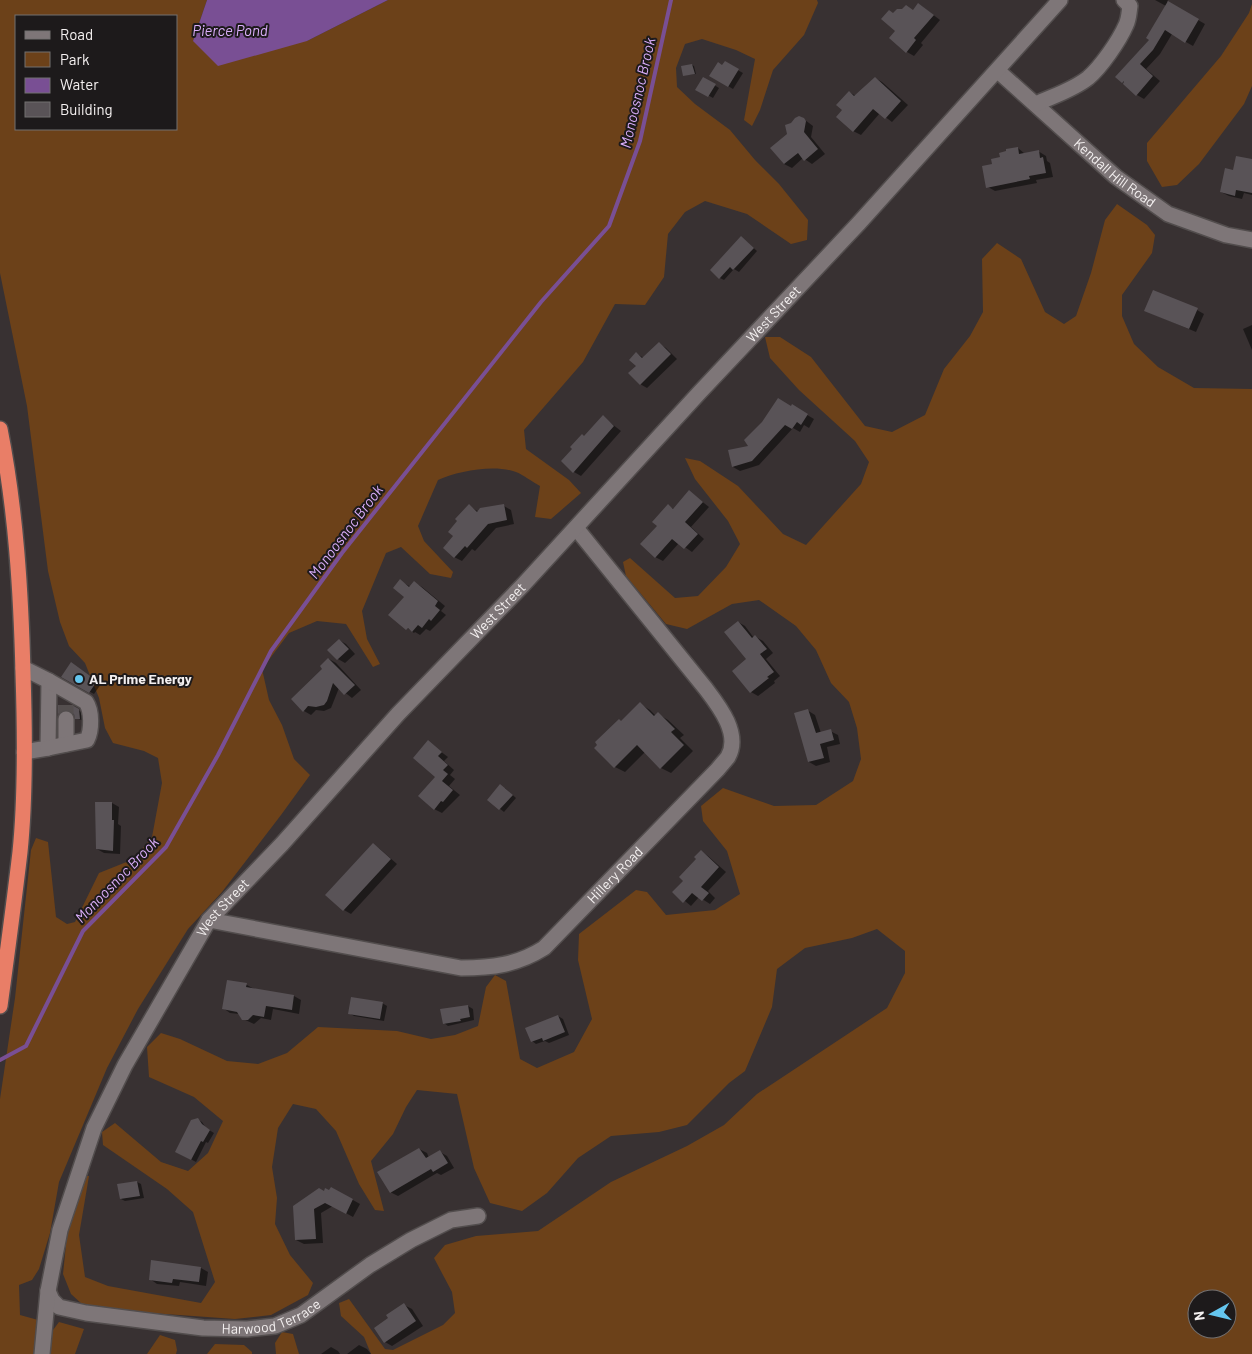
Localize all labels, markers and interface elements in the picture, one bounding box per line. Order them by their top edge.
legend [15,15,178,130]
water label: Pierce Pond [192,21,268,39]
text: Road [60,25,93,43]
water label: Monoosnoc Brook [616,35,659,150]
text: Park [60,50,90,68]
text: Water [60,75,99,93]
text: Building [60,100,113,118]
street label: Kendall Hill Road [1071,134,1159,211]
street label: West Street [742,282,804,346]
water label: Monoosnoc Brook [304,480,387,582]
street label: West Street [466,579,529,642]
place label: AL Prime Energy [89,670,192,687]
marker: AL Prime Energy [73,673,85,685]
water label: Monoosnoc Brook [71,832,162,926]
street label: Hillery Road [583,843,646,907]
street label: West Street [192,875,252,939]
north arrow [1187,1289,1237,1339]
street label: Harwood Terrace [221,1295,324,1337]
text: N [1190,1310,1208,1322]

